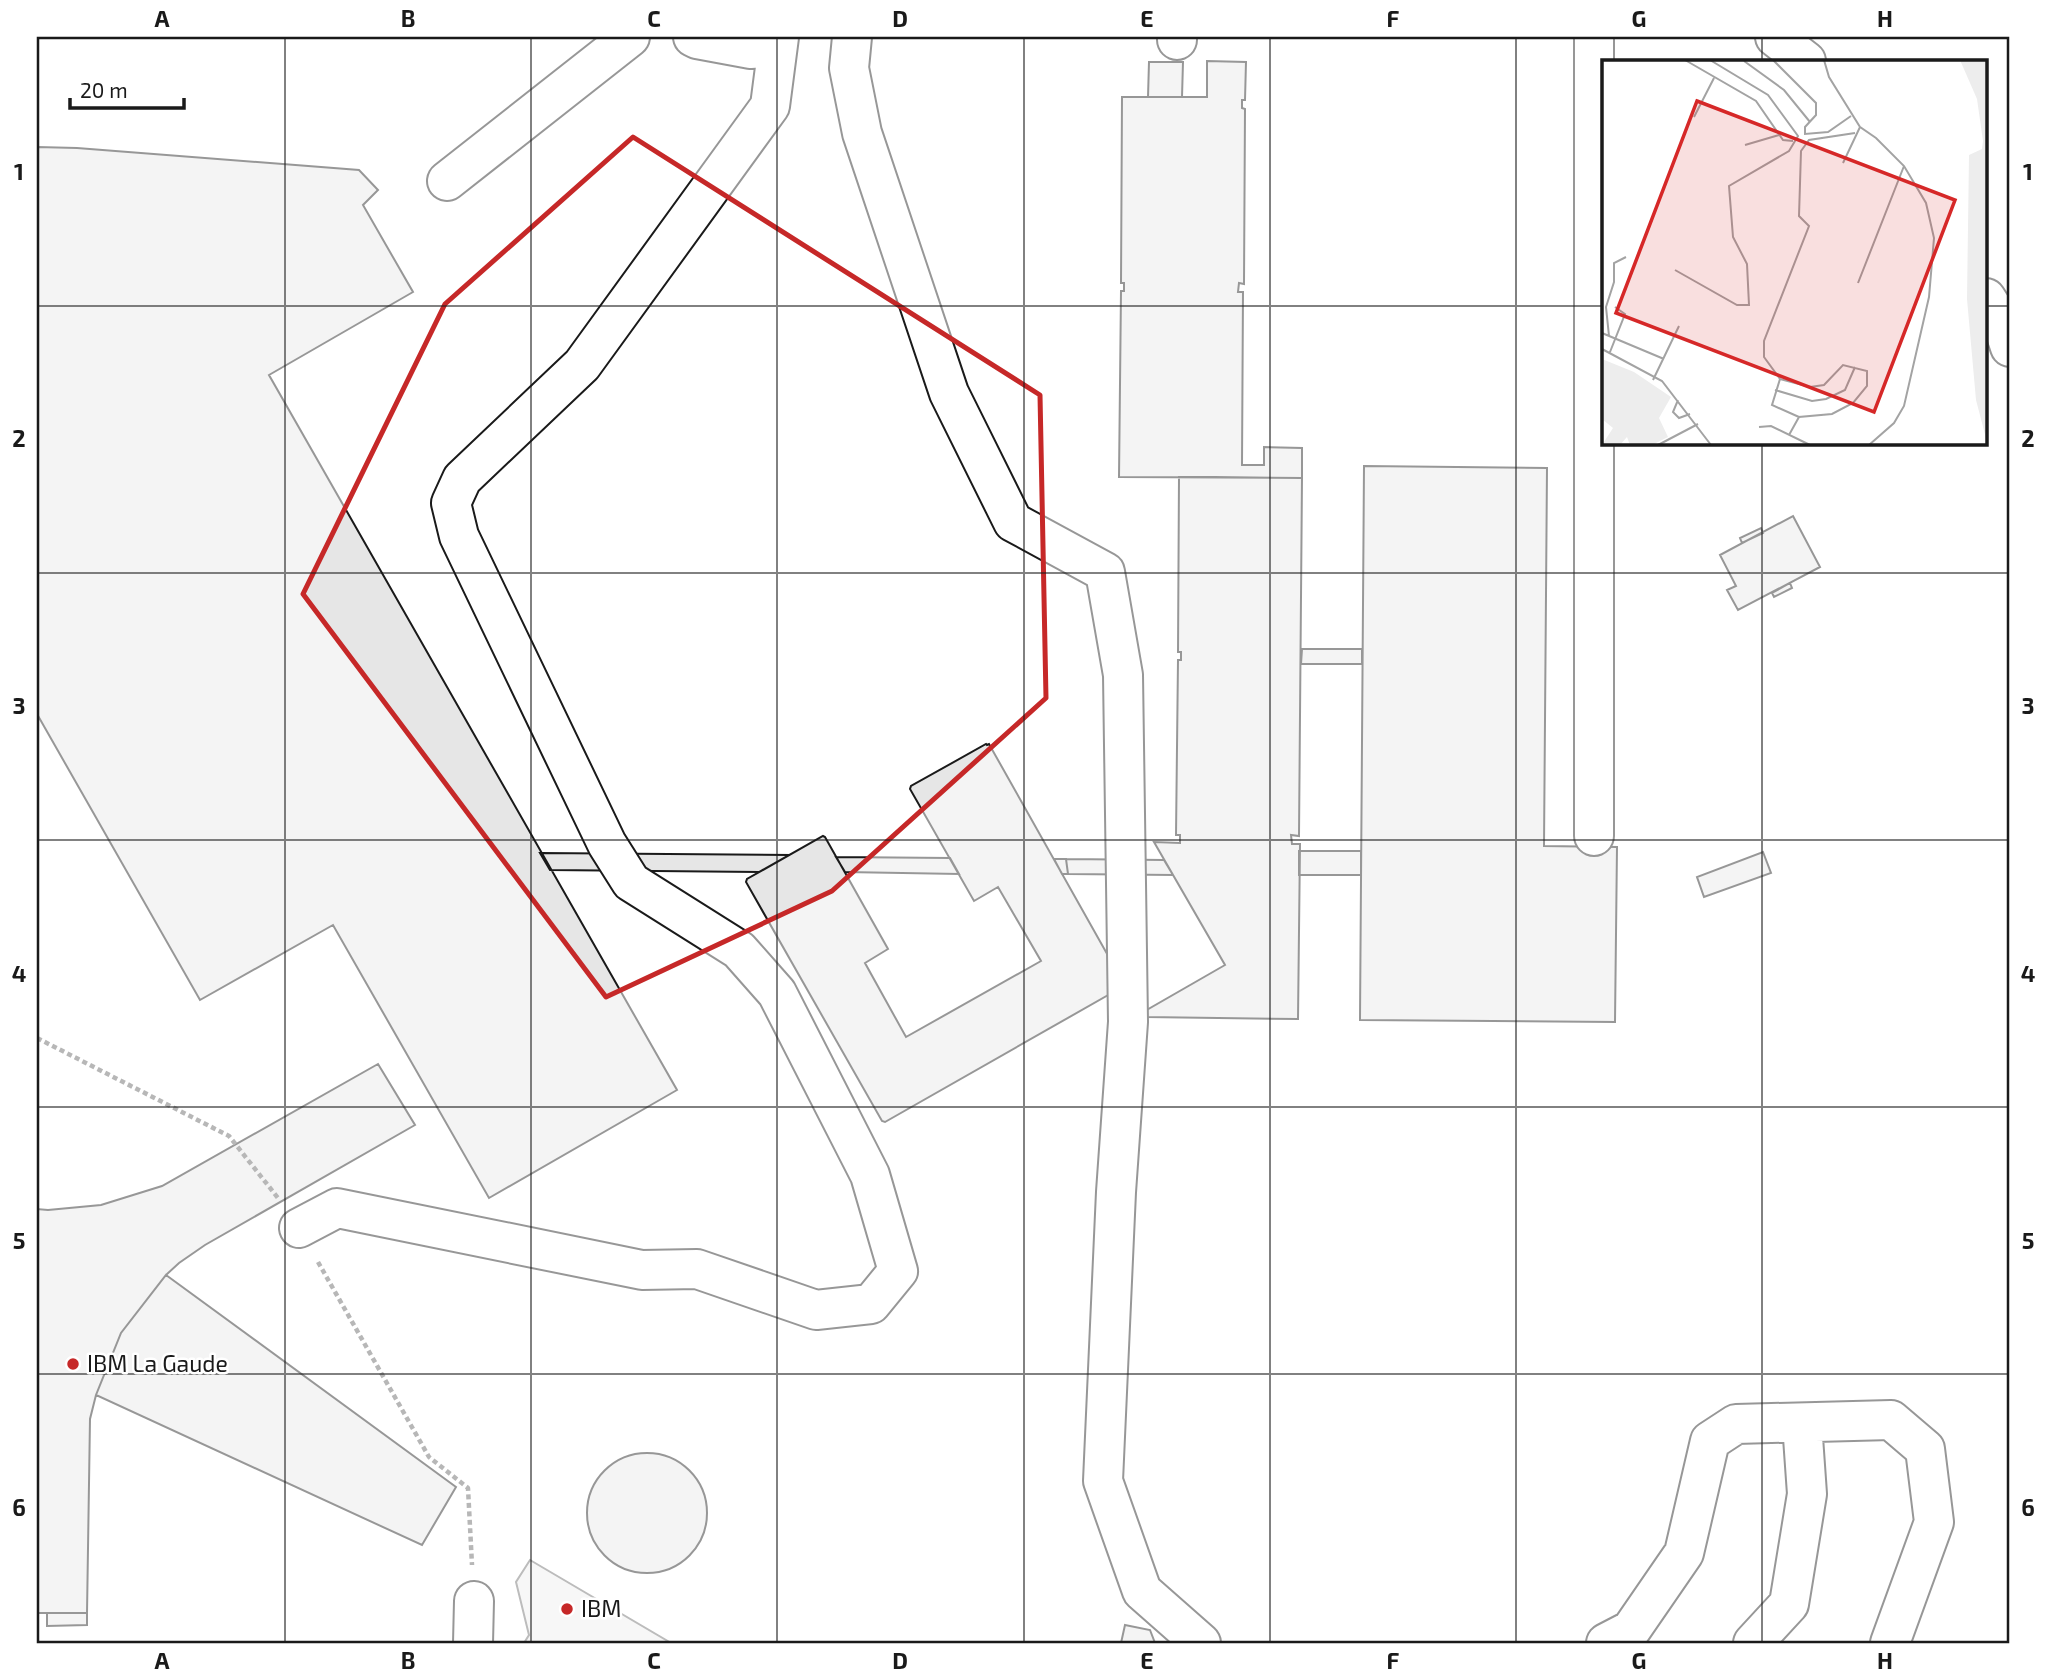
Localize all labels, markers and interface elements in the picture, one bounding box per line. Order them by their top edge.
text: A [154,4,170,32]
text: B [401,4,415,32]
text: C [647,4,661,32]
text: D [892,4,908,32]
text: E [1140,4,1154,32]
text: F [1387,4,1400,32]
text: G [1632,4,1646,32]
text: H [1877,4,1893,32]
inset map [1602,60,1988,444]
scale bar [70,66,184,110]
text: 20 m [80,77,128,102]
text: 1 [14,157,24,185]
text: 1 [2023,157,2033,185]
text: 2 [12,424,26,452]
text: 2 [2021,424,2035,452]
text: 3 [12,691,26,719]
text: 3 [2021,691,2035,719]
text: 4 [12,959,26,987]
text: 4 [2021,959,2035,987]
text: 5 [13,1226,25,1254]
text: 5 [2022,1226,2034,1254]
place label: IBM La Gaude [87,1349,228,1377]
marker: IBM La Gaude [65,1356,81,1372]
text: 6 [12,1493,26,1521]
text: 6 [2021,1493,2035,1521]
place label: IBM [581,1594,621,1622]
marker: IBM [559,1601,575,1617]
text: A [154,1646,170,1674]
text: B [401,1646,415,1674]
text: C [647,1646,661,1674]
text: D [892,1646,908,1674]
text: E [1140,1646,1154,1674]
text: F [1387,1646,1400,1674]
text: G [1632,1646,1646,1674]
text: H [1877,1646,1893,1674]

